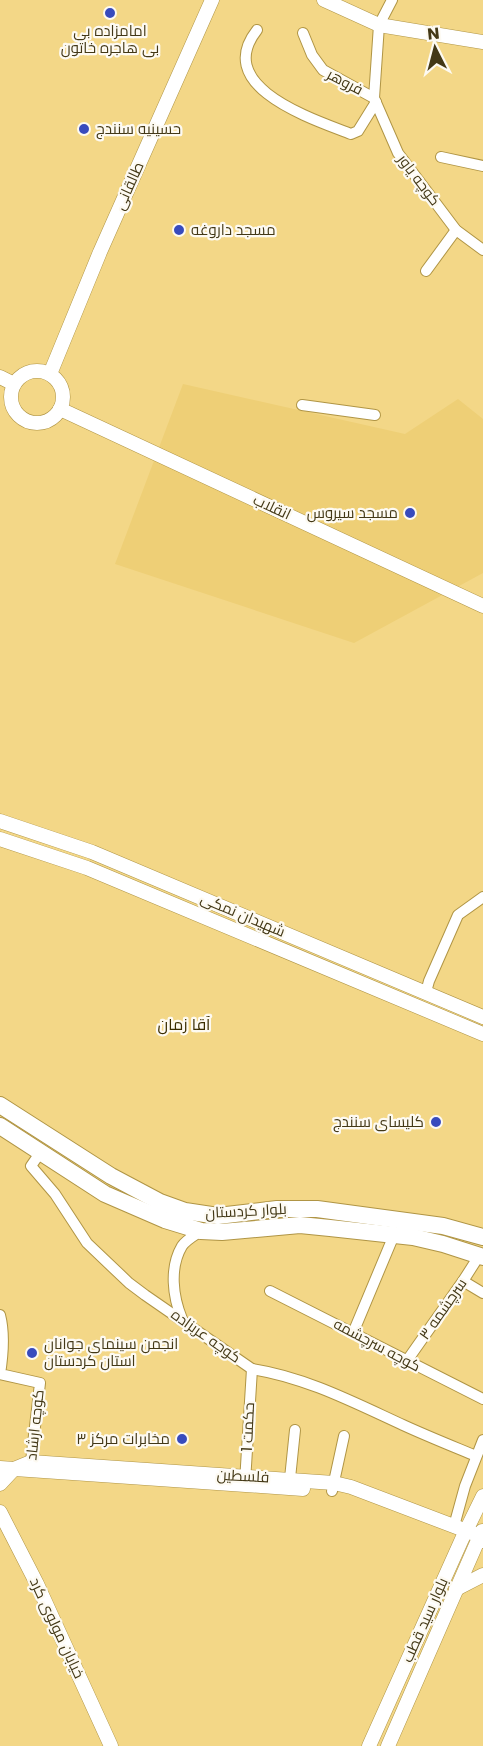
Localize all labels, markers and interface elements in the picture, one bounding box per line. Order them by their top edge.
marker: امامزاده بی بی هاجره خاتون [103,6,117,20]
north arrow [405,18,465,78]
place label: امامزاده بی بی هاجره خاتون [61,20,159,58]
text: N [426,22,441,46]
street label: فروهر [323,63,367,100]
place label: حسینیه سنندج [96,118,181,140]
marker: حسینیه سنندج [77,122,91,136]
street label: کوچه یاور [392,149,446,210]
street label: طالقانی [109,158,149,213]
place label: مسجد داروغه [191,219,276,240]
marker: مسجد داروغه [172,223,186,237]
street label: انقلاب [250,489,295,524]
place label: مسجد سیروس [307,502,398,523]
marker: مسجد سیروس [403,506,417,520]
street label: شهیدان نمکی [198,887,289,942]
district label: آقا زمان [158,1013,211,1036]
place label: کلیسای سنندج [333,1111,424,1133]
marker: کلیسای سنندج [429,1115,443,1129]
street label: بلوار کردستان [205,1198,287,1223]
street label: سرچشمه ۳ [414,1274,472,1344]
street label: کوچه عربزاده [167,1304,245,1367]
street label: کوچه سرچشمه [330,1313,424,1376]
place label: انجمن سینمای جوانان استان کردستان [44,1333,178,1371]
marker: انجمن سینمای جوانان استان کردستان [25,1346,39,1360]
street label: کوچه ارشاد [20,1388,49,1461]
street label: حکمت 1 [236,1402,259,1452]
place label: مخابرات مرکز ۳ [76,1428,170,1449]
marker: مخابرات مرکز ۳ [175,1432,189,1446]
street label: فلسطین [216,1464,270,1487]
street label: خیابان مولوی کرد [25,1574,90,1682]
street label: بلوار سید قطب [397,1574,453,1666]

